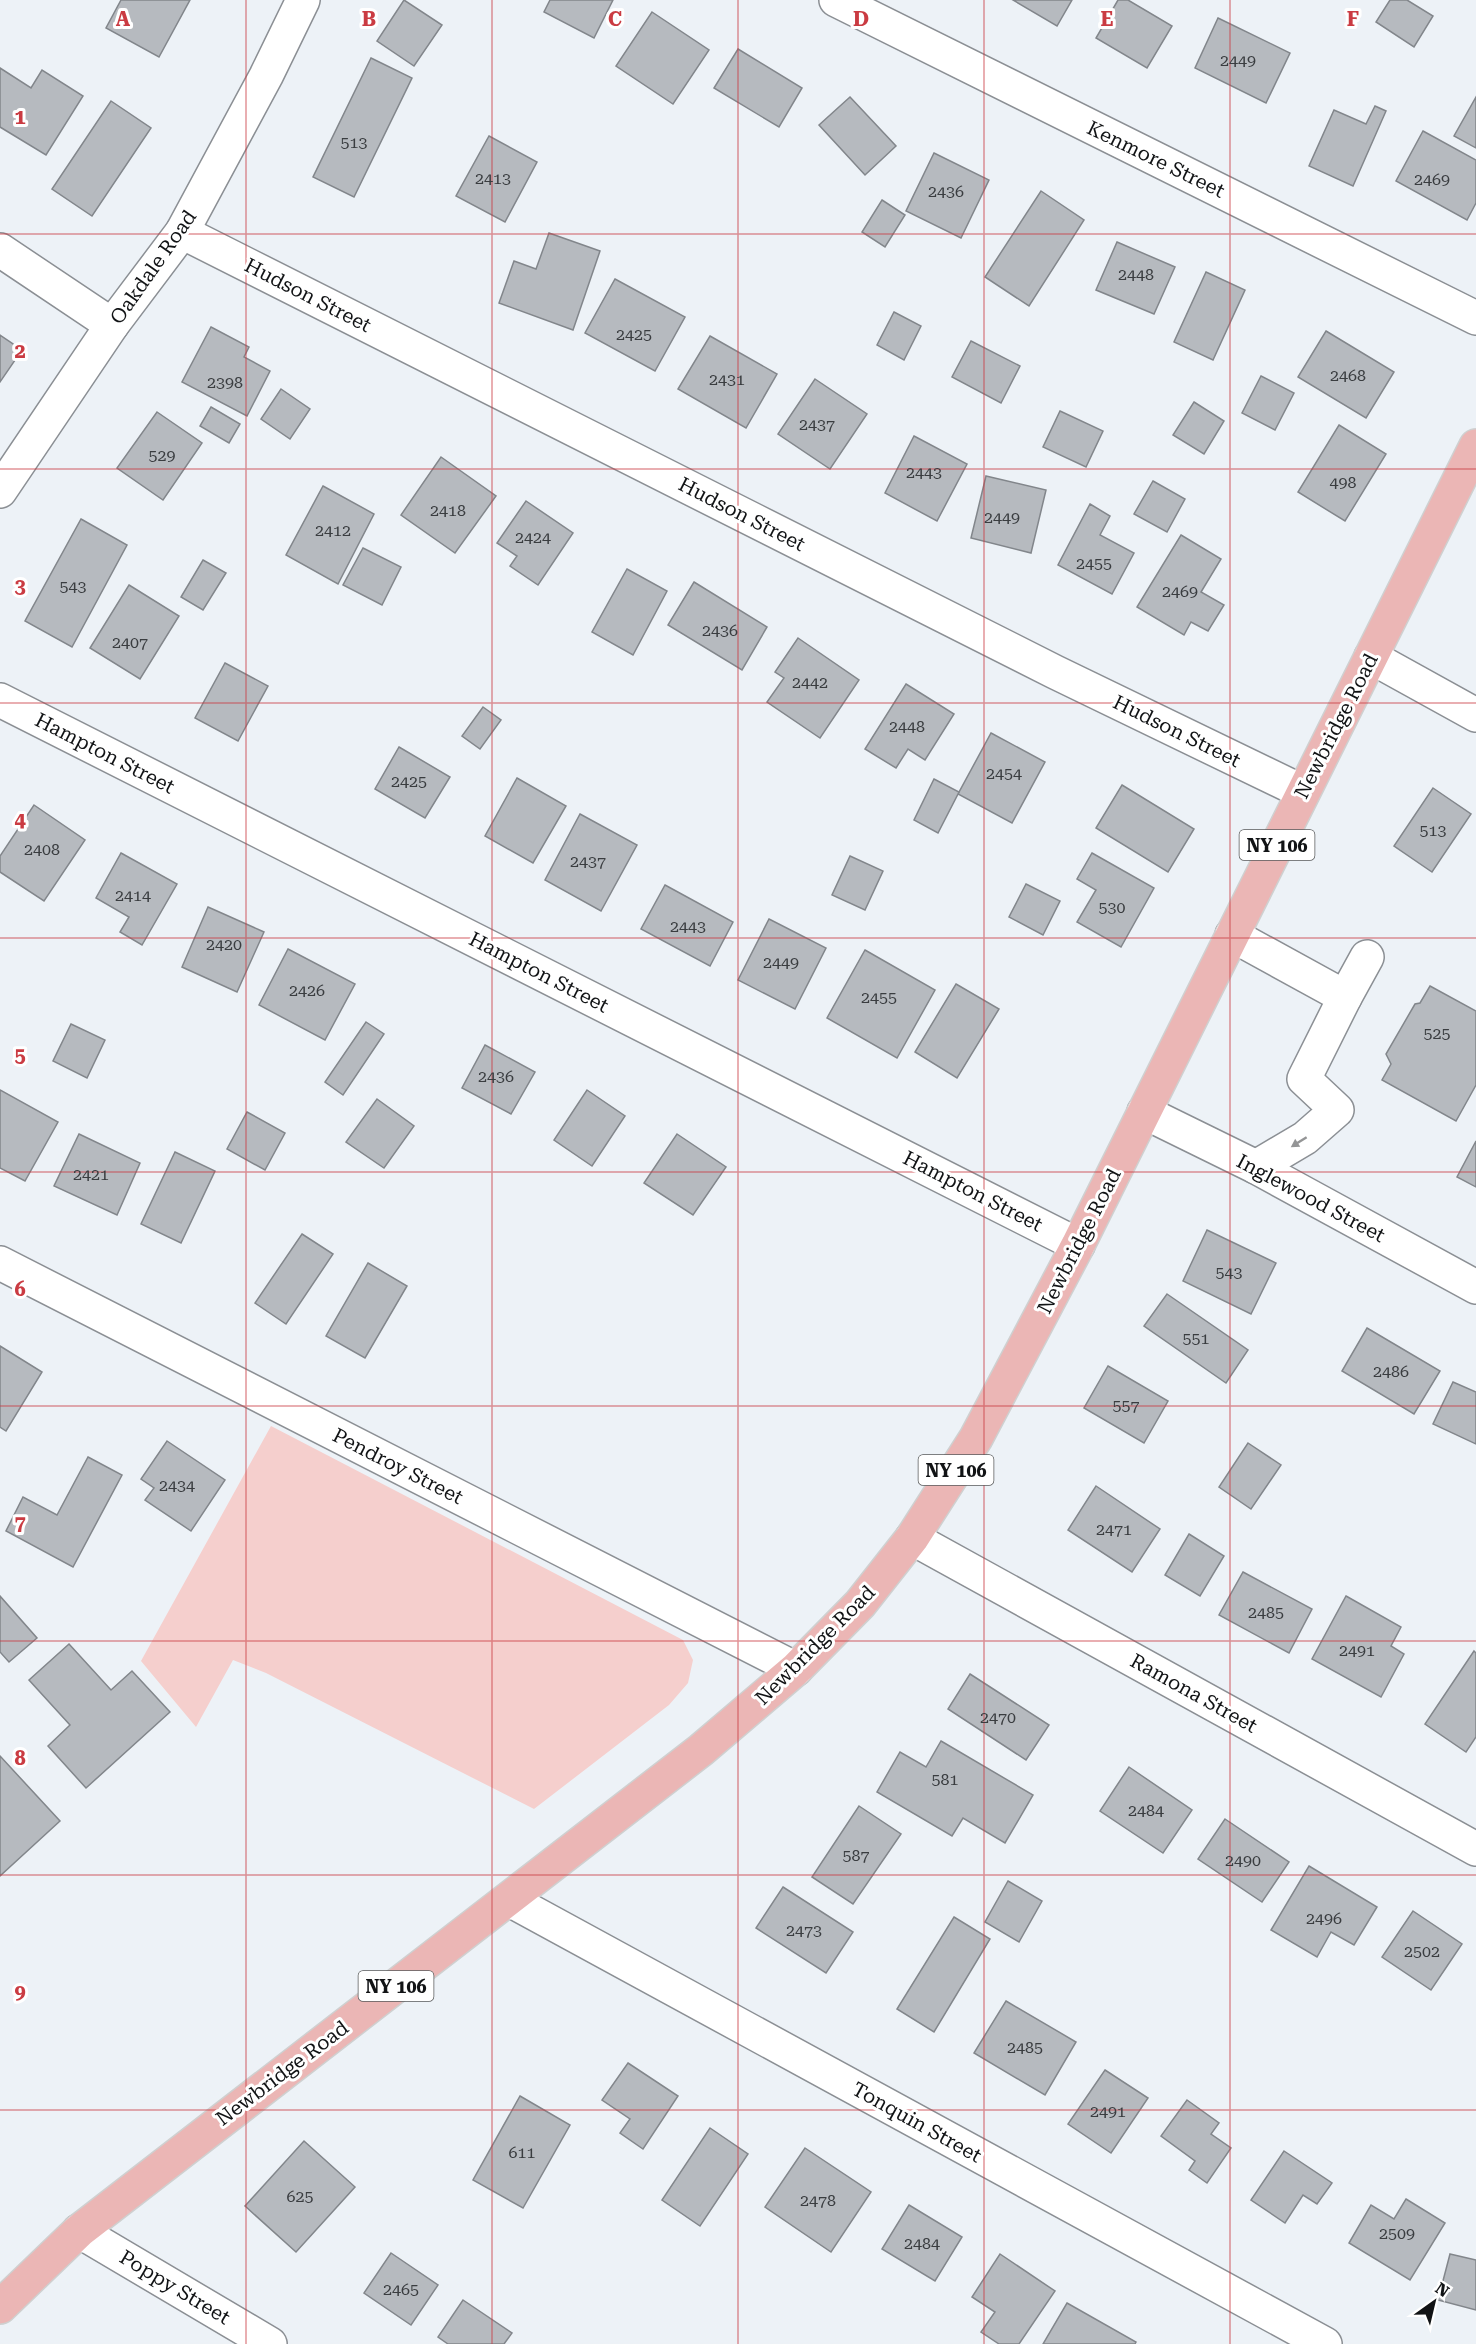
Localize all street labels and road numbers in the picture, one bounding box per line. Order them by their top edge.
street label: Kenmore Street [1083,115,1229,203]
street label: Oakdale Road [105,205,201,329]
street label: Hudson Street [241,253,376,337]
street label: Hudson Street [675,472,810,556]
street label: Newbridge Road [1289,649,1383,802]
street label: Hudson Street [1109,690,1245,772]
street label: Hampton Street [31,707,179,799]
road number: NY 106 [1240,830,1314,860]
street label: Hampton Street [465,926,613,1018]
street label: Hampton Street [899,1145,1047,1237]
street label: Inglewood Street [1233,1149,1390,1247]
street label: Newbridge Road [1032,1164,1126,1317]
street label: Pendroy Street [329,1423,468,1509]
road number: NY 106 [918,1455,994,1485]
street label: Newbridge Road [750,1580,880,1710]
street label: Ramona Street [1126,1648,1262,1738]
road number: NY 106 [358,1971,434,2001]
street label: Newbridge Road [211,2015,353,2131]
street label: Tonquin Street [848,2077,986,2168]
street label: Poppy Street [115,2245,235,2330]

